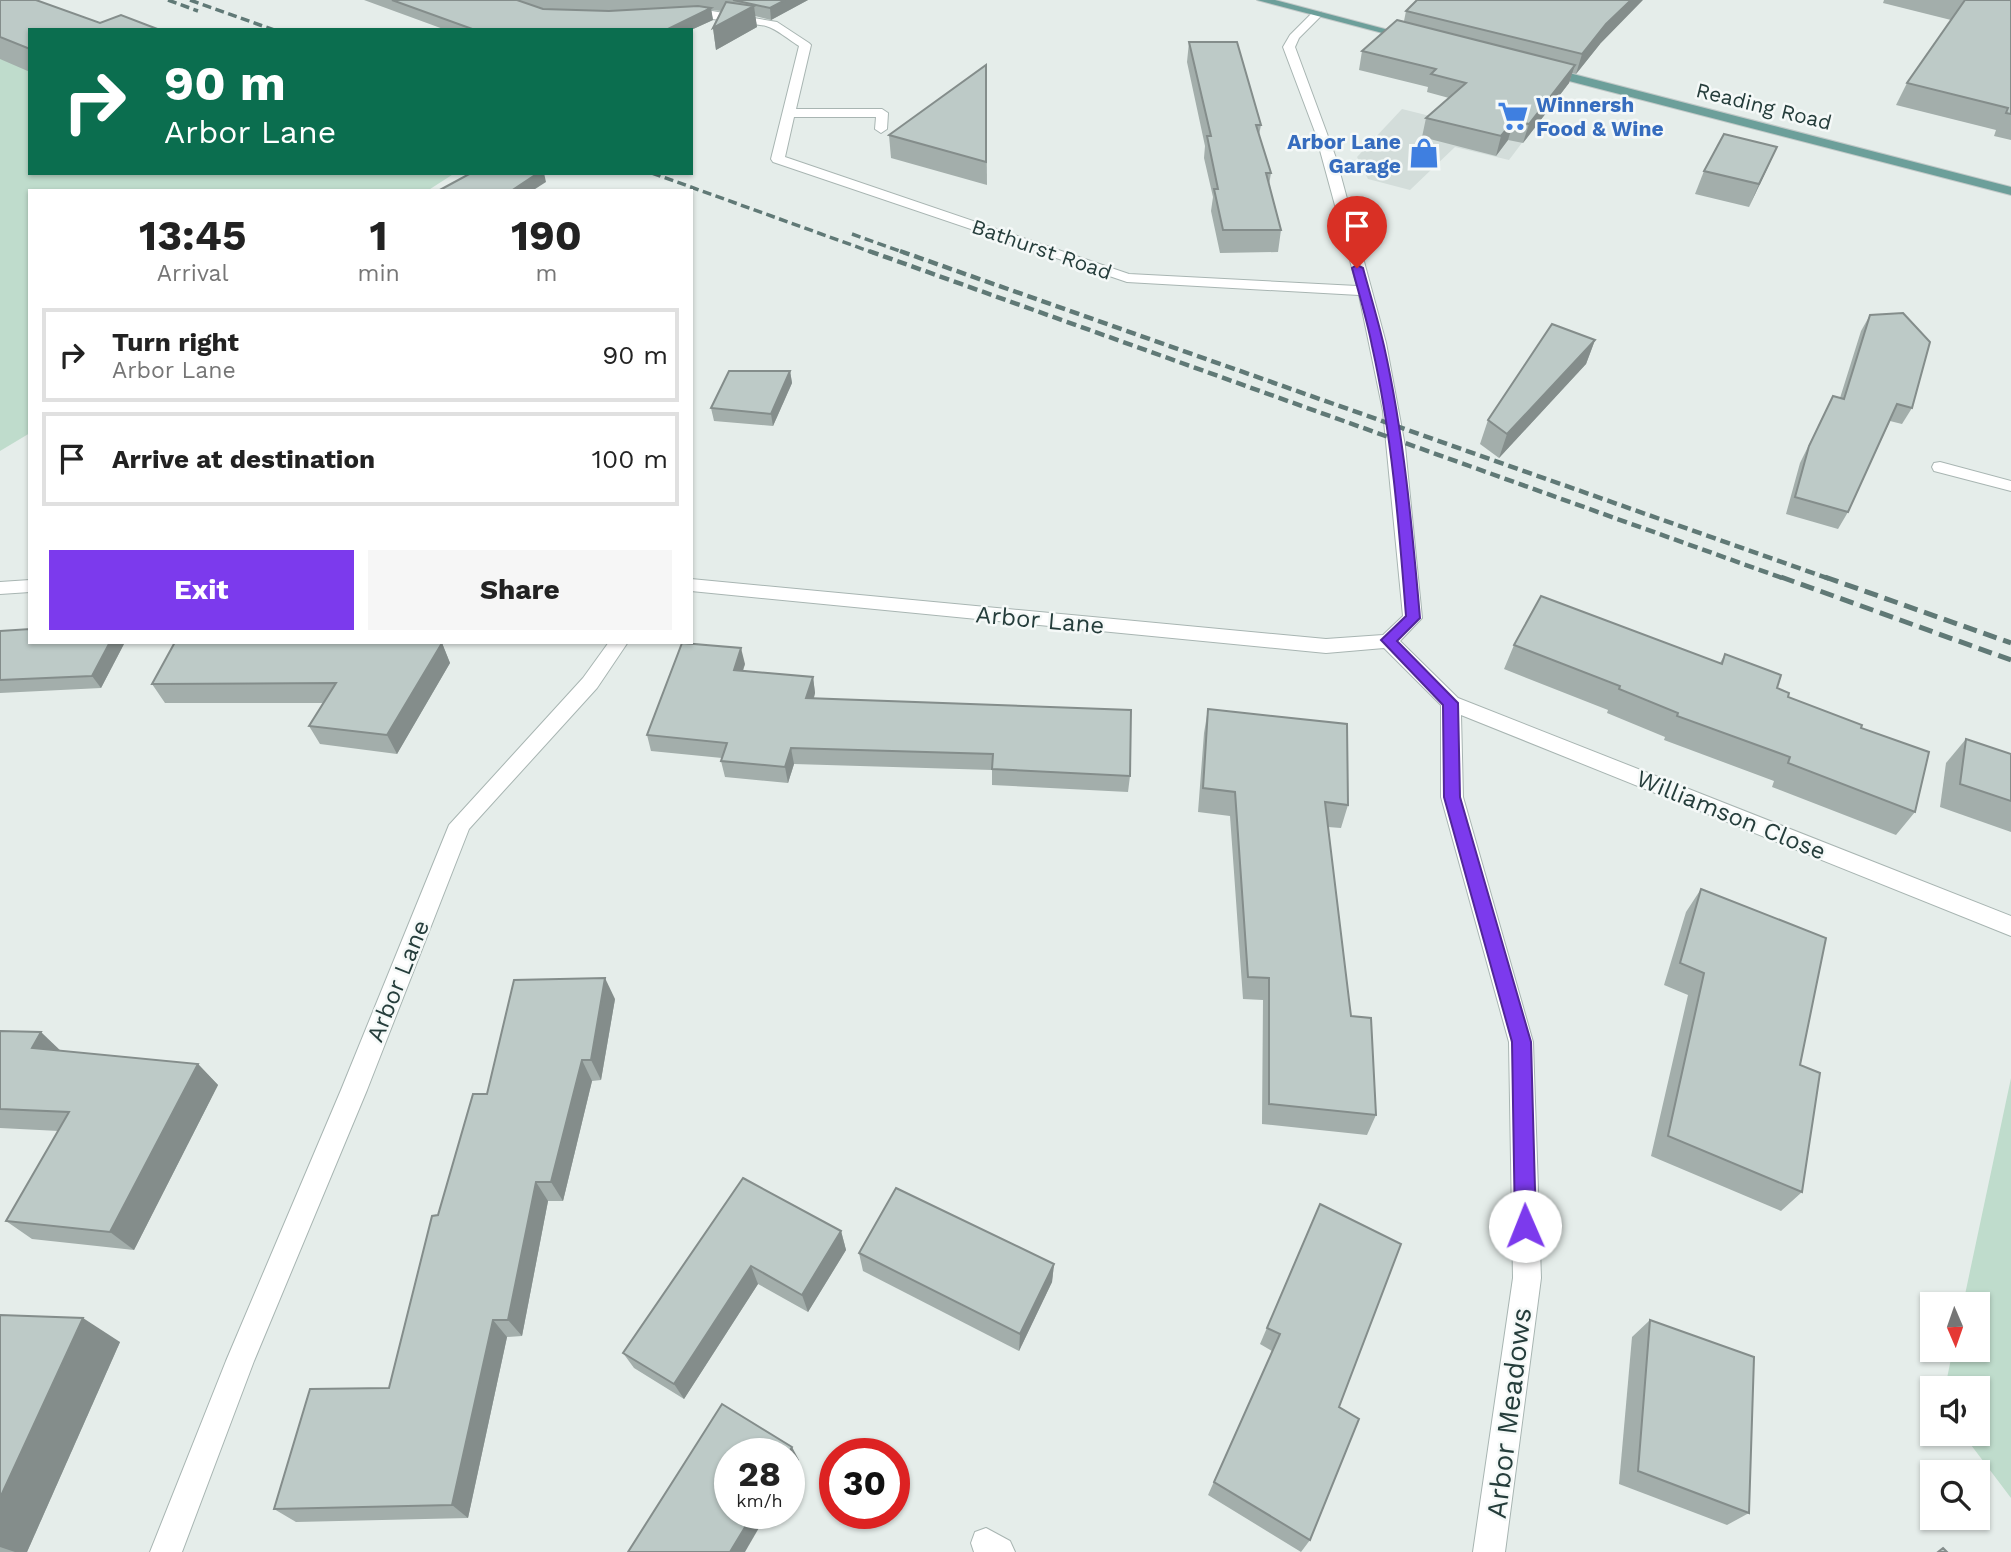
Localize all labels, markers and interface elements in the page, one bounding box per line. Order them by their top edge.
text: 90 m [164,54,286,112]
icon: right [49,56,140,147]
street label: Reading Road [1694,77,1834,135]
place label: Winnersh Food & Wine [1536,92,1664,141]
supermarket icon: Winnersh Food & Wine [1496,99,1530,133]
text: Arbor Lane [164,113,336,151]
place label: Arbor Lane Garage [1287,129,1401,178]
shop icon: Arbor Lane Garage [1407,136,1441,170]
pin [1327,196,1387,268]
icon: arrive [1338,207,1376,245]
text: 13:45 [139,211,246,260]
text: 1 [370,211,388,260]
text: 190 [511,211,582,260]
street label: Bathurst Road [969,213,1115,285]
text: Arrival [157,260,229,287]
text: min [358,260,400,287]
text: m [535,260,557,287]
text: Turn right [112,327,239,357]
icon: right [53,336,91,374]
text: 90 m [602,340,668,370]
text: Arbor Lane [112,357,236,384]
icon: arrive [53,440,91,478]
text: Arrive at destination [112,444,375,474]
text: 100 m [592,444,668,474]
button: Exit [49,550,354,630]
button: Share [368,550,672,630]
street label: Arbor Lane [974,600,1106,640]
street label: Williamson Close [1632,764,1830,866]
street label: Arbor Lane [361,916,435,1046]
position arrow [1488,1189,1562,1263]
north arrow [1920,1292,1990,1362]
map controls [1920,1292,1990,1530]
street label: Arbor Meadows [1480,1306,1538,1520]
button: sound [1920,1376,1990,1446]
speed limit sign: 30 [819,1438,910,1529]
text: 28 [738,1453,781,1495]
button: search [1920,1460,1990,1530]
text: km/h [736,1490,783,1511]

